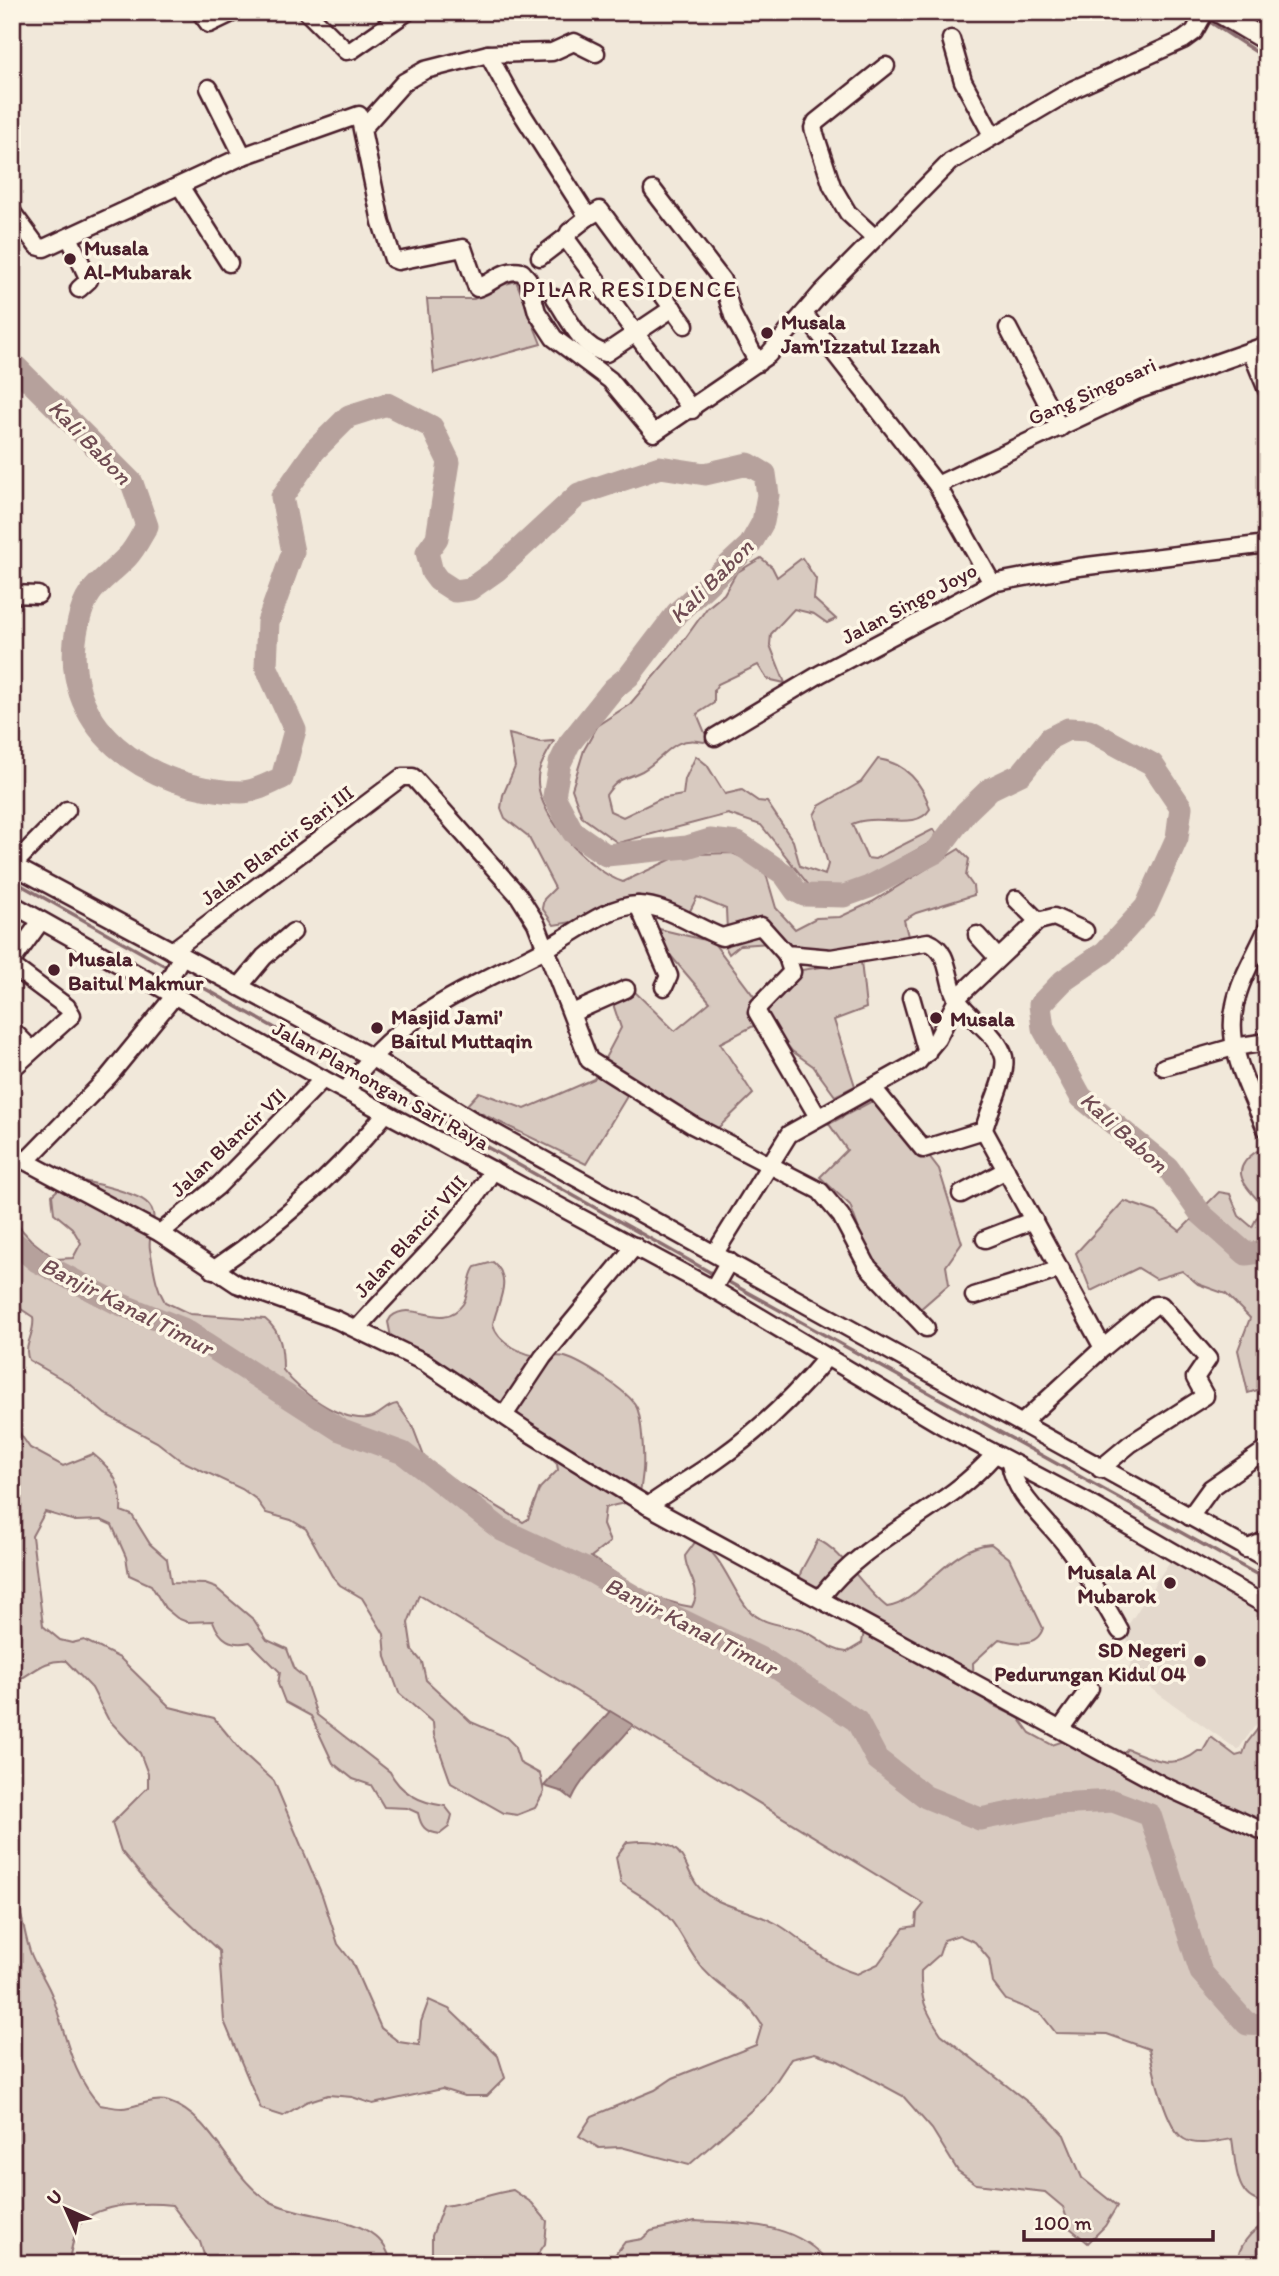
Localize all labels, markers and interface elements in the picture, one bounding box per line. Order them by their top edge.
place label: Musala Al-Mubarak [83,235,192,284]
marker: Musala Al-Mubarak [62,251,78,267]
district label: PILAR RESIDENCE [522,275,738,303]
place label: Musala Jam'Izzatul Izzah [780,309,940,358]
marker: Musala Jam'Izzatul Izzah [759,325,775,341]
street label: Gang Singosari [1024,352,1160,430]
water label: Kali Babon [43,394,138,491]
water label: Kali Babon [663,532,760,629]
street label: Jalan Singo Joyo [837,557,981,649]
street label: Jalan Blancir Sari III [196,779,358,911]
place label: Musala Baitul Makmur [68,946,205,995]
marker: Musala Baitul Makmur [46,962,62,978]
place label: Masjid Jami' Baitul Muttaqin [391,1004,533,1054]
place label: Musala [950,1006,1016,1031]
marker: Musala [928,1010,944,1026]
street label: Jalan Plamongan Sari Raya [268,1015,494,1155]
marker: Masjid Jami' Baitul Muttaqin [369,1020,385,1036]
street label: Jalan Blancir VII [165,1082,291,1202]
water label: Kali Babon [1075,1086,1174,1179]
street label: Jalan Blancir VIII [348,1170,472,1302]
water label: Banjir Kanal Timur [36,1251,220,1363]
place label: Musala Al Mubarok [1067,1559,1157,1608]
water label: Banjir Kanal Timur [600,1571,784,1683]
marker: Musala Al Mubarok [1162,1575,1178,1591]
place label: SD Negeri Pedurungan Kidul 04 [994,1637,1186,1687]
marker: SD Negeri Pedurungan Kidul 04 [1192,1653,1208,1669]
north arrow [32,2174,102,2244]
text: U [42,2185,67,2210]
scale bar [1024,2199,1212,2243]
text: 100 m [1034,2210,1092,2235]

